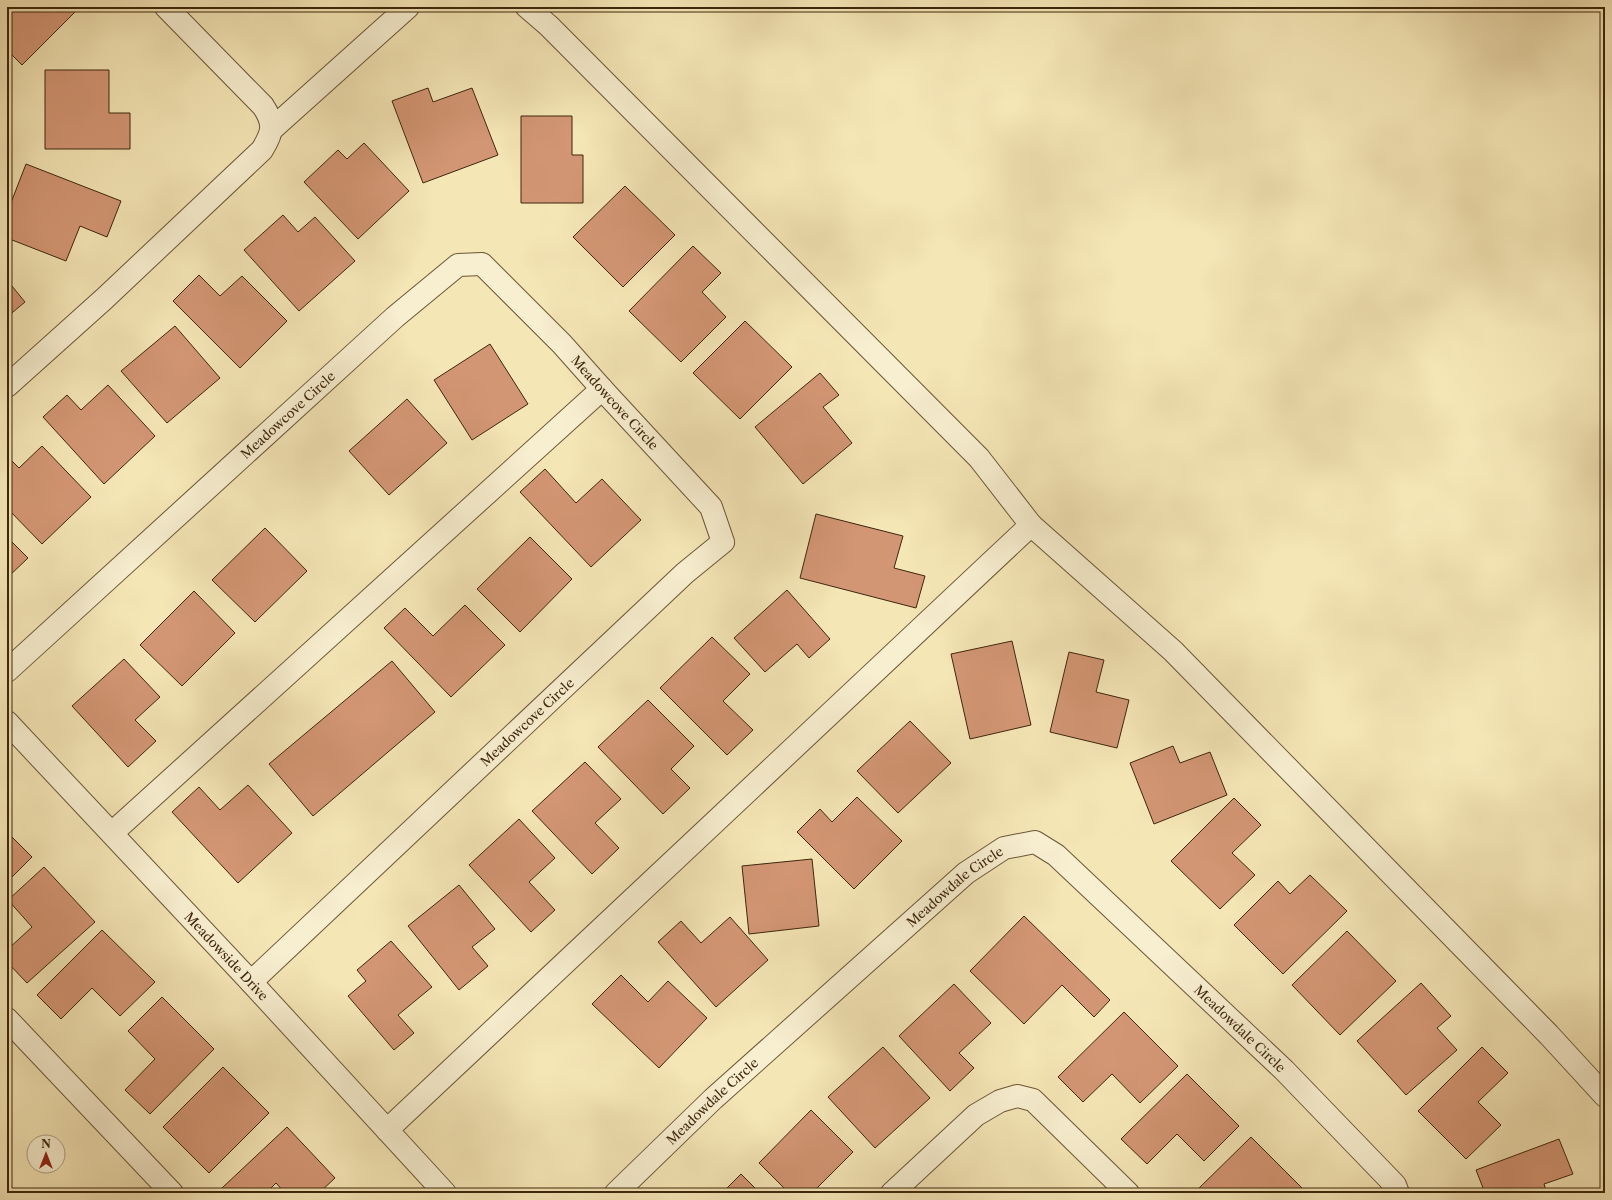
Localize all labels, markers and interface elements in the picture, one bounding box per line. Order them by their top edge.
street label: Meadowcove Circle [568,352,662,453]
street label: Meadowcove Circle [237,368,338,462]
street label: Meadowcove Circle [477,675,577,769]
street label: Meadowdale Circle [903,843,1006,930]
street label: Meadowside Drive [181,909,272,1004]
street label: Meadowdale Circle [1191,982,1289,1075]
street label: Meadowdale Circle [663,1055,761,1148]
north arrow [26,1134,66,1174]
text: N [41,1137,51,1151]

